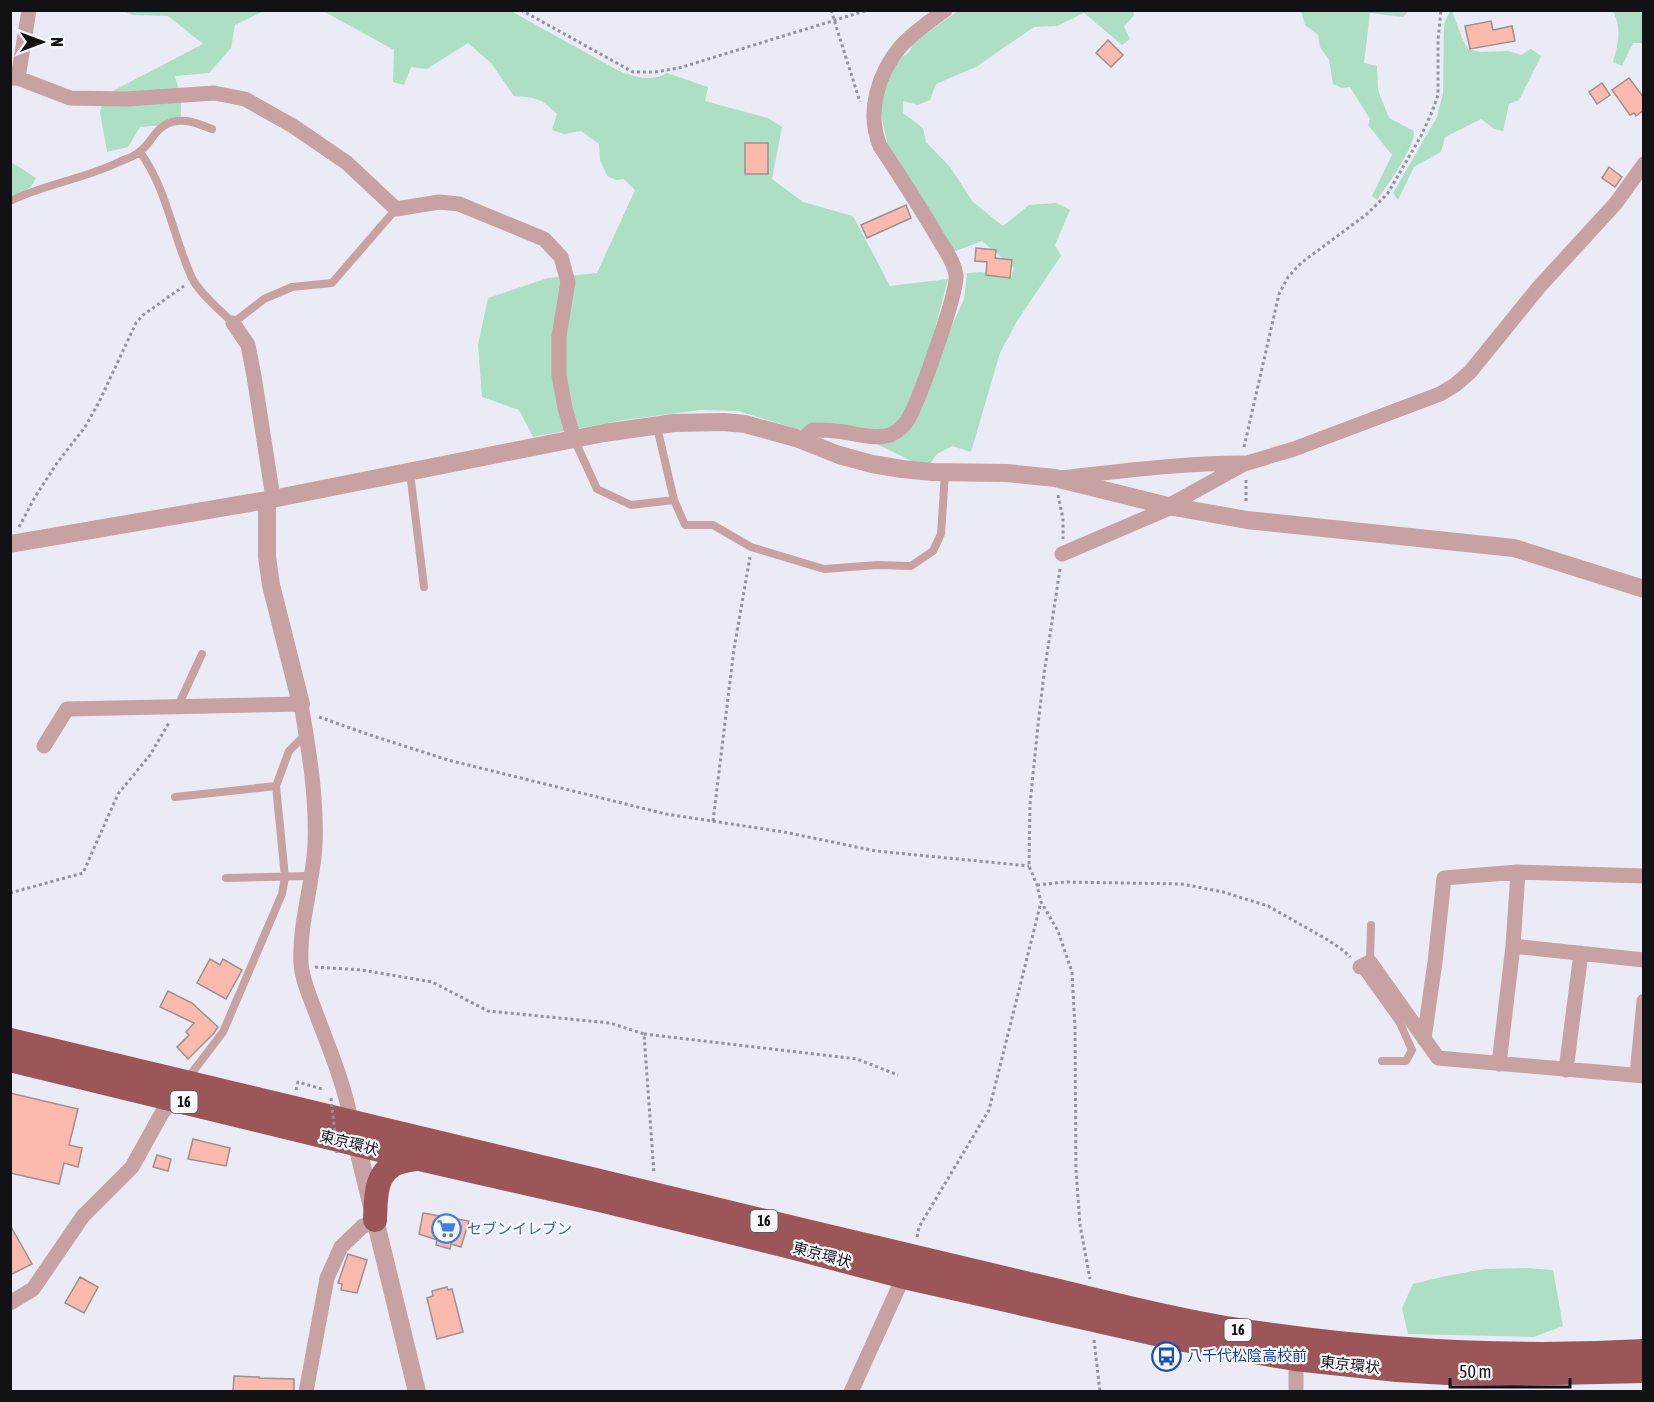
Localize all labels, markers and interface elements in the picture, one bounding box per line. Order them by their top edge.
north arrow [12,12,72,72]
text: N [48,37,66,47]
road number: 16 [170,1091,198,1113]
street label: 東京環状 [318,1127,380,1158]
road number: 16 [750,1210,777,1232]
supermarket icon: セブンイレブン [430,1213,462,1245]
place label: セブンイレブン [467,1220,572,1237]
street label: 東京環状 [791,1239,853,1270]
road number: 16 [1224,1319,1252,1341]
bus stop icon: 八千代松陰高校前 [1150,1340,1182,1372]
place label: 八千代松陰高校前 [1187,1347,1307,1364]
scale bar [1450,1351,1570,1389]
street label: 東京環状 [1319,1353,1381,1376]
text: 50 m [1459,1361,1491,1382]

